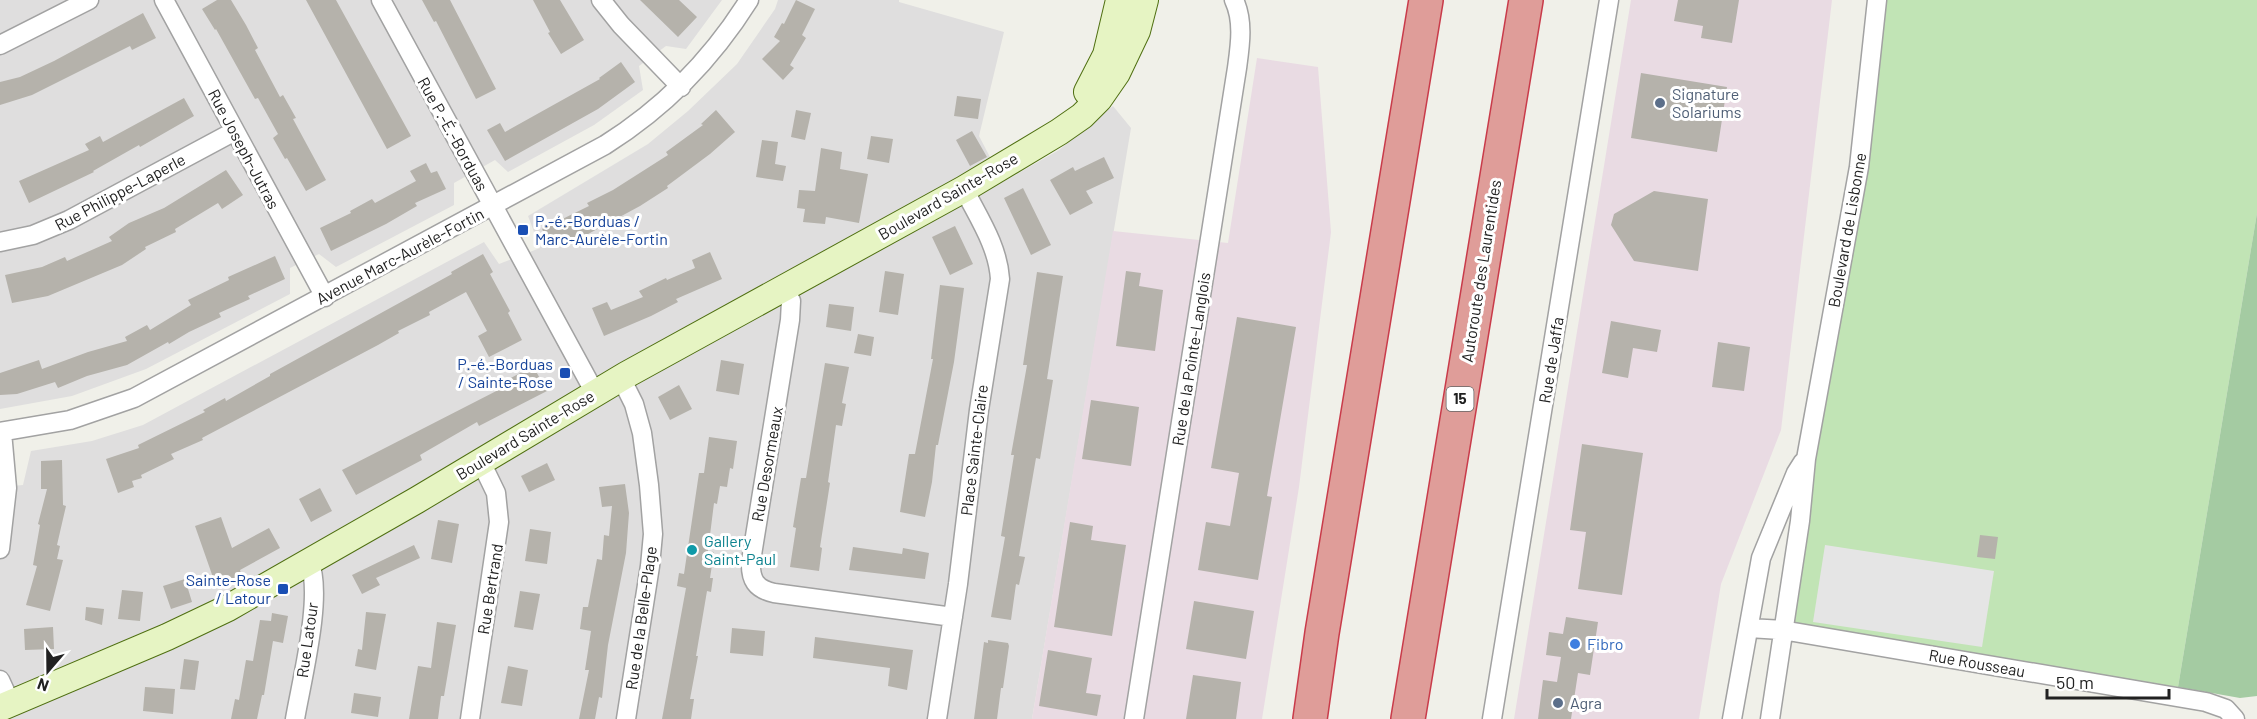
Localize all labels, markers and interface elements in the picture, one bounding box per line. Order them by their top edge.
street label: Rue P.-É.-Borduas [414,74,493,194]
place label: Signature Solariums [1672,84,1741,121]
street label: Rue Joseph-Jutras [205,85,284,212]
marker: Signature Solariums [1653,96,1667,110]
street label: Boulevard Sainte-Rose [875,148,1021,243]
street label: Rue Philippe-Laperle [51,149,188,234]
street label: Boulevard de Lisbonne [1824,151,1869,309]
street label: Autoroute des Laurentides [1457,178,1504,363]
street label: Avenue Marc-Aurèle-Fortin [313,203,487,308]
place label: P.-é.-Borduas / Marc-Aurèle-Fortin [535,211,668,248]
marker: P.-é.-Borduas / Marc-Aurèle-Fortin [516,223,530,237]
street label: Rue de la Pointe-Langlois [1167,271,1214,447]
street label: Rue de Jaffa [1534,315,1567,404]
place label: P.-é.-Borduas / Sainte-Rose [457,354,553,391]
marker: P.-é.-Borduas / Sainte-Rose [558,366,572,380]
street label: Place Sainte-Claire [956,383,991,517]
street label: Boulevard Sainte-Rose [452,386,597,483]
road number: 15 [1446,387,1474,411]
street label: Rue Desormeaux [747,405,786,523]
place label: Gallery Saint-Paul [704,531,776,568]
street label: Rue Bertrand [473,542,506,636]
marker: Gallery Saint-Paul [685,543,699,557]
street label: Rue de la Belle-Plage [621,545,660,691]
place label: Sainte-Rose / Latour [186,570,271,607]
marker: Sainte-Rose / Latour [276,582,290,596]
street label: Rue Latour [292,601,321,679]
place label: Fibro [1587,634,1623,653]
marker: Fibro [1568,637,1582,651]
north arrow [18,641,78,701]
street label: Rue Rousseau [1927,645,2027,680]
scale bar [2047,662,2168,700]
text: 50 m [2056,671,2094,693]
text: N [34,675,51,696]
place label: Agra [1570,693,1602,712]
marker: Agra [1551,696,1565,710]

